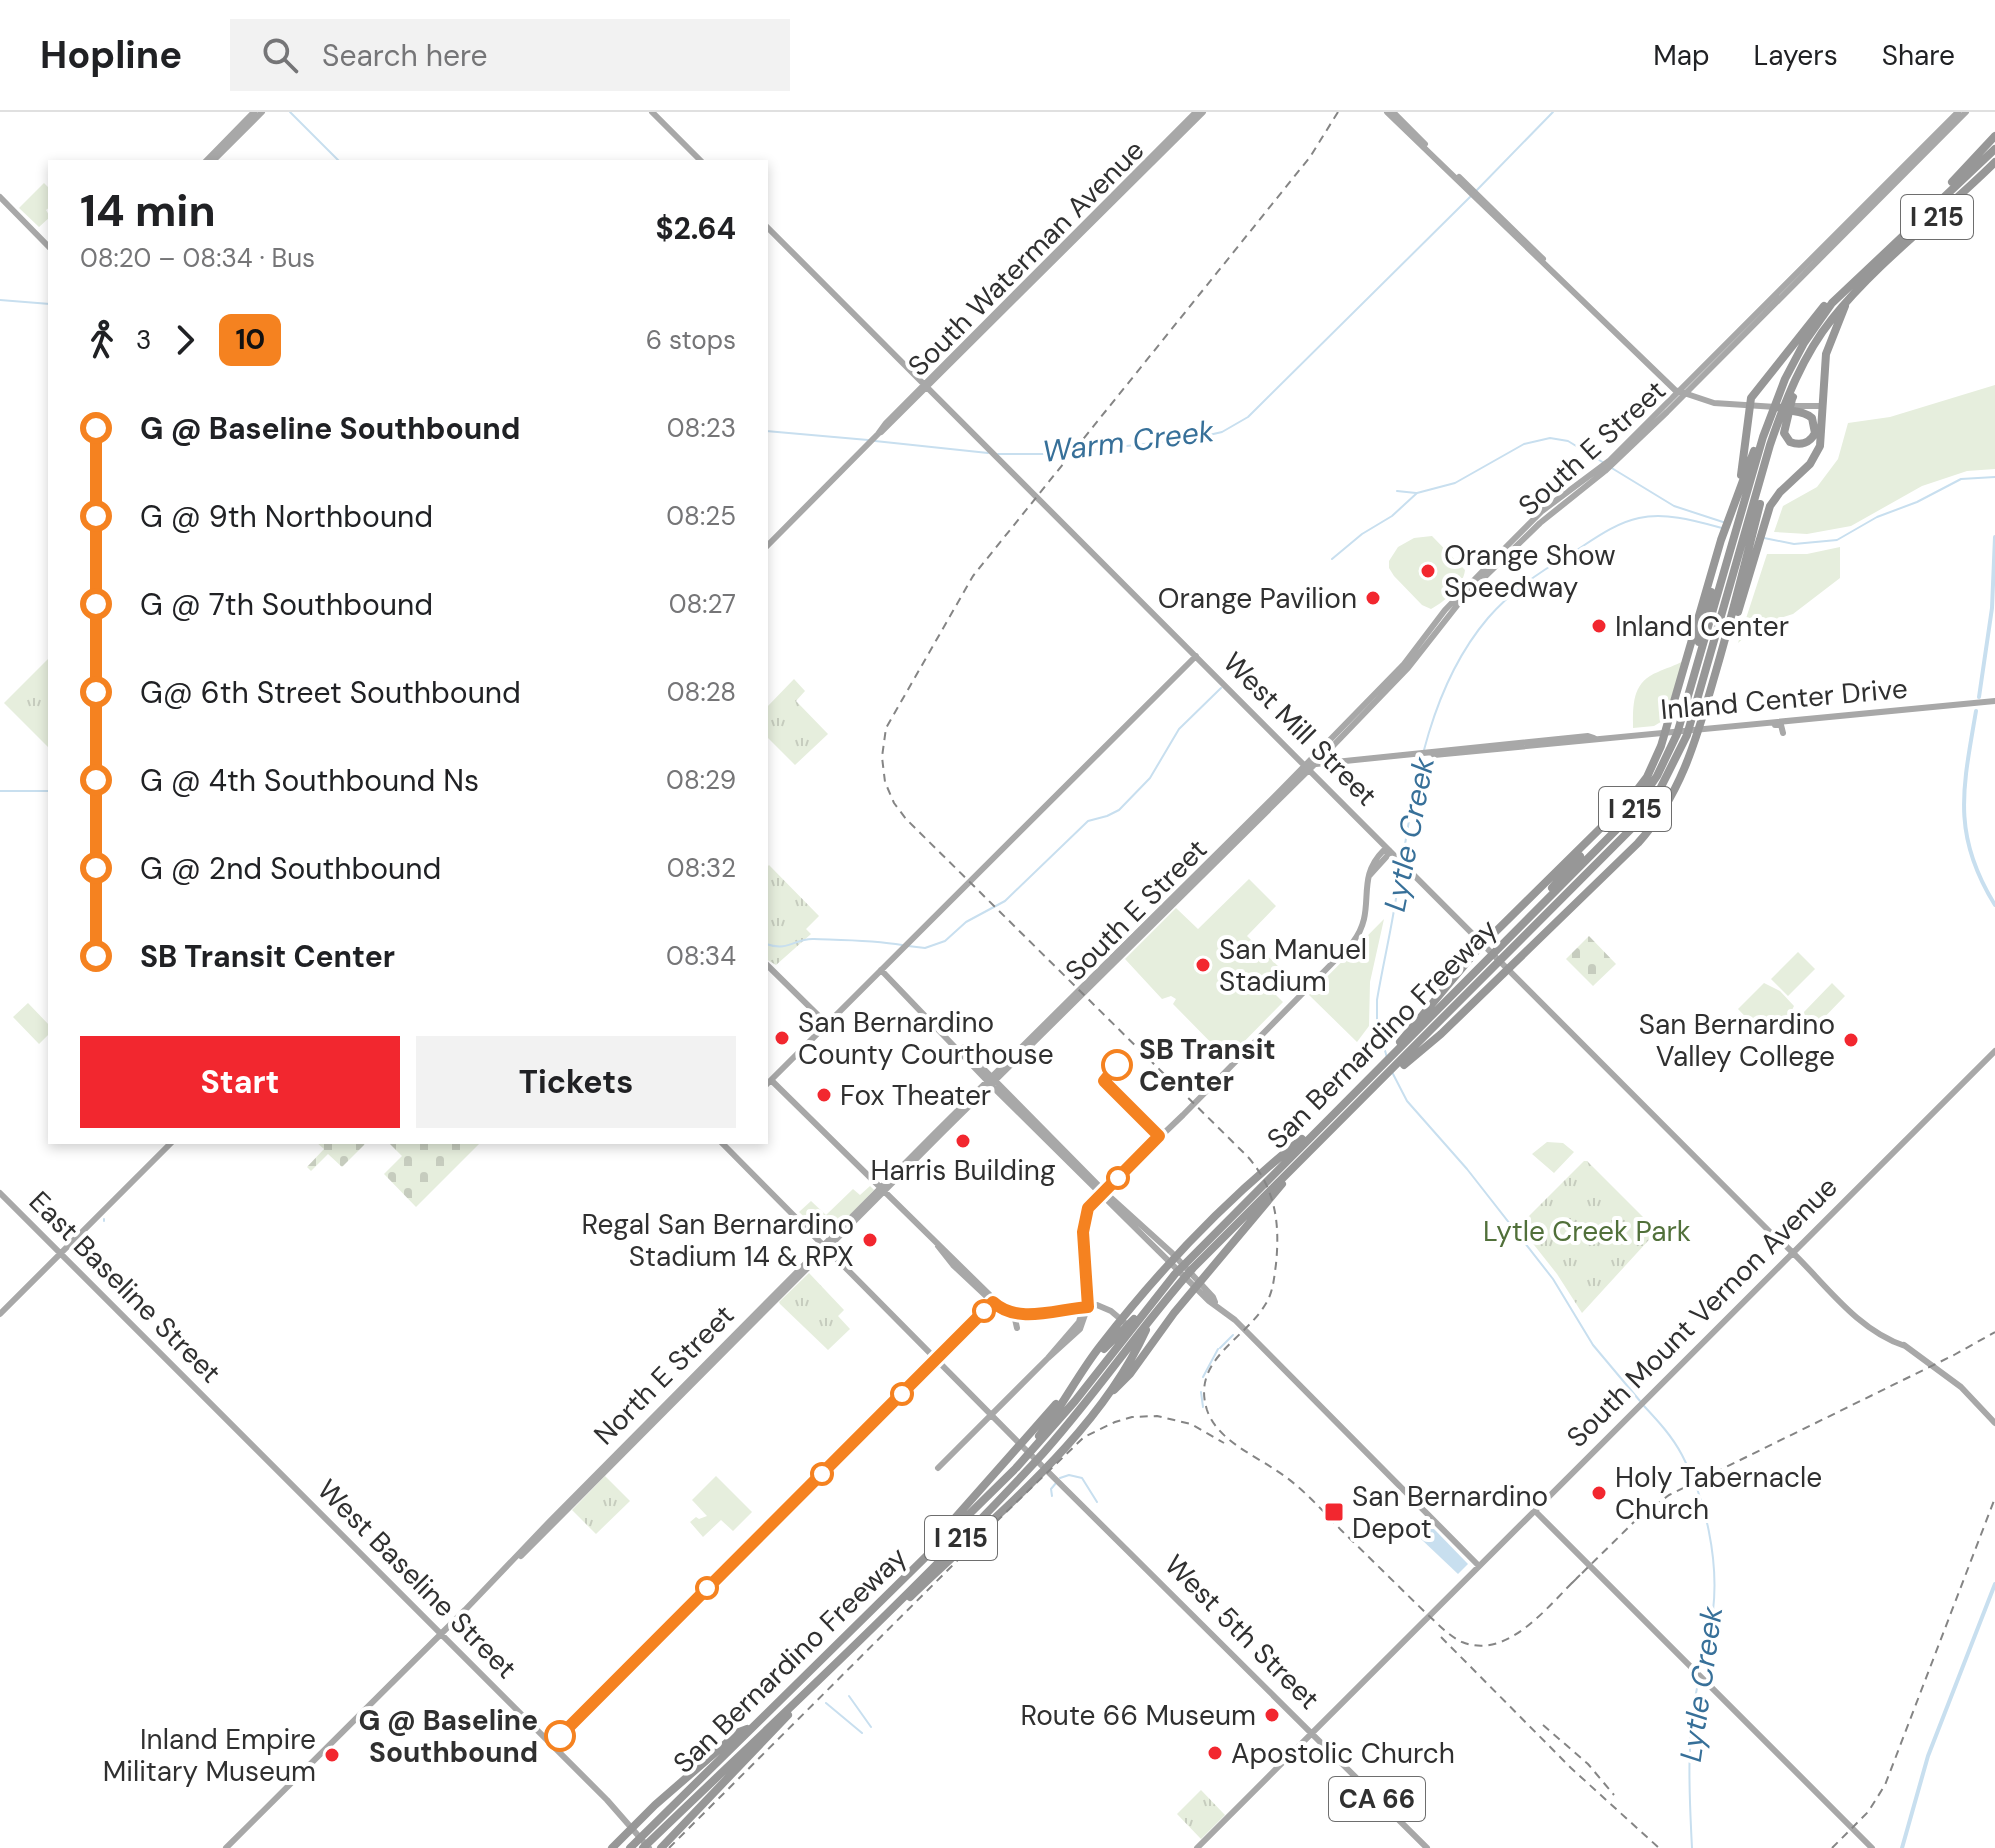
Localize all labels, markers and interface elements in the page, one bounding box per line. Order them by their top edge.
search box [230,19,790,91]
text: Hopline [40,30,182,80]
icon: search [258,33,302,77]
text: Search here [322,36,488,75]
text: Map [1653,37,1710,74]
text: Layers [1754,37,1838,74]
text: Share [1882,37,1955,74]
street label: South Waterman Avenue [900,132,1152,384]
text: 14 min [80,182,216,240]
road number: I 215 [1901,195,1973,239]
text: $2.64 [655,209,736,248]
text: 08:20 – 08:34 · Bus [80,241,315,275]
icon: walk [80,318,124,362]
icon: forward [163,318,207,362]
text: 10 [235,321,265,358]
text: 3 [136,323,151,357]
text: 6 stops [646,323,736,357]
street label: South E Street [1510,372,1674,524]
text: G @ Baseline Southbound [140,409,520,448]
text: 08:23 [667,411,736,445]
water label: Warm Creek [1040,411,1217,471]
text: G @ 9th Northbound [140,497,433,536]
text: 08:25 [666,499,736,533]
place label: Orange Show Speedway [1444,537,1616,606]
marker: Orange Show Speedway [1419,562,1437,580]
place label: Orange Pavilion [1158,580,1357,617]
text: G @ 7th Southbound [140,585,433,624]
text: 08:27 [669,587,736,621]
marker: Orange Pavilion [1364,589,1382,607]
place label: Inland Center [1615,608,1789,645]
marker: Inland Center [1590,617,1608,635]
street label: West Mill Street [1215,644,1385,814]
street label: Inland Center Drive [1659,670,1909,728]
text: G@ 6th Street Southbound [140,673,521,712]
text: 08:28 [667,675,736,709]
water label: Lytle Creek [1375,753,1443,915]
text: G @ 4th Southbound Ns [140,761,479,800]
text: 08:29 [666,763,736,797]
road number: I 215 [1599,787,1671,831]
street label: South E Street [1057,831,1215,989]
text: G @ 2nd Southbound [140,849,441,888]
text: 08:32 [667,851,736,885]
street label: San Bernardino Freeway [1259,911,1505,1157]
place label: San Manuel Stadium [1219,931,1367,1000]
text: SB Transit Center [140,937,395,976]
text: 08:34 [666,939,736,973]
marker: San Manuel Stadium [1194,956,1212,974]
place label: San Bernardino County Courthouse [798,1004,1054,1073]
place label: San Bernardino Valley College [1639,1006,1835,1075]
marker: San Bernardino County Courthouse [773,1029,791,1047]
place label: SB Transit Center [1139,1031,1276,1100]
marker: San Bernardino Valley College [1842,1031,1860,1049]
button: Start [80,1036,400,1128]
button: Tickets [416,1036,736,1128]
marker: SB Transit Center [1102,1050,1132,1080]
place label: Fox Theater [840,1077,991,1114]
marker: Fox Theater [815,1086,833,1104]
marker: Harris Building [954,1132,972,1150]
place label: Harris Building [870,1152,1056,1189]
unlabelled marker [1107,1167,1129,1189]
street label: South Mount Vernon Avenue [1559,1169,1845,1455]
street label: East Baseline Street [21,1183,229,1391]
place label: Regal San Bernardino Stadium 14 & RPX [582,1206,854,1275]
park label: Lytle Creek Park [1483,1213,1691,1250]
marker: Regal San Bernardino Stadium 14 & RPX [861,1231,879,1249]
street label: North E Street [586,1297,742,1453]
unlabelled marker [973,1300,995,1322]
unlabelled marker [891,1383,913,1405]
place label: Holy Tabernacle Church [1615,1459,1822,1528]
unlabelled marker [811,1463,833,1485]
street label: West Baseline Street [309,1471,525,1687]
place label: San Bernardino Depot [1352,1478,1548,1547]
marker: Holy Tabernacle Church [1590,1484,1608,1502]
marker: San Bernardino Depot [1323,1501,1345,1523]
road number: I 215 [925,1516,997,1560]
street label: San Bernardino Freeway [665,1539,915,1781]
street label: West 5th Street [1157,1547,1327,1717]
unlabelled marker [696,1577,718,1599]
water label: Lytle Creek [1671,1603,1731,1764]
place label: Route 66 Museum [1020,1697,1256,1734]
place label: G @ Baseline Southbound [358,1702,538,1771]
marker: Route 66 Museum [1263,1706,1281,1724]
place label: Inland Empire Military Museum [103,1721,316,1790]
marker: G @ Baseline Southbound [545,1721,575,1751]
place label: Apostolic Church [1231,1735,1455,1772]
marker: Apostolic Church [1206,1744,1224,1762]
marker: Inland Empire Military Museum [323,1746,341,1764]
road number: CA 66 [1329,1777,1425,1821]

